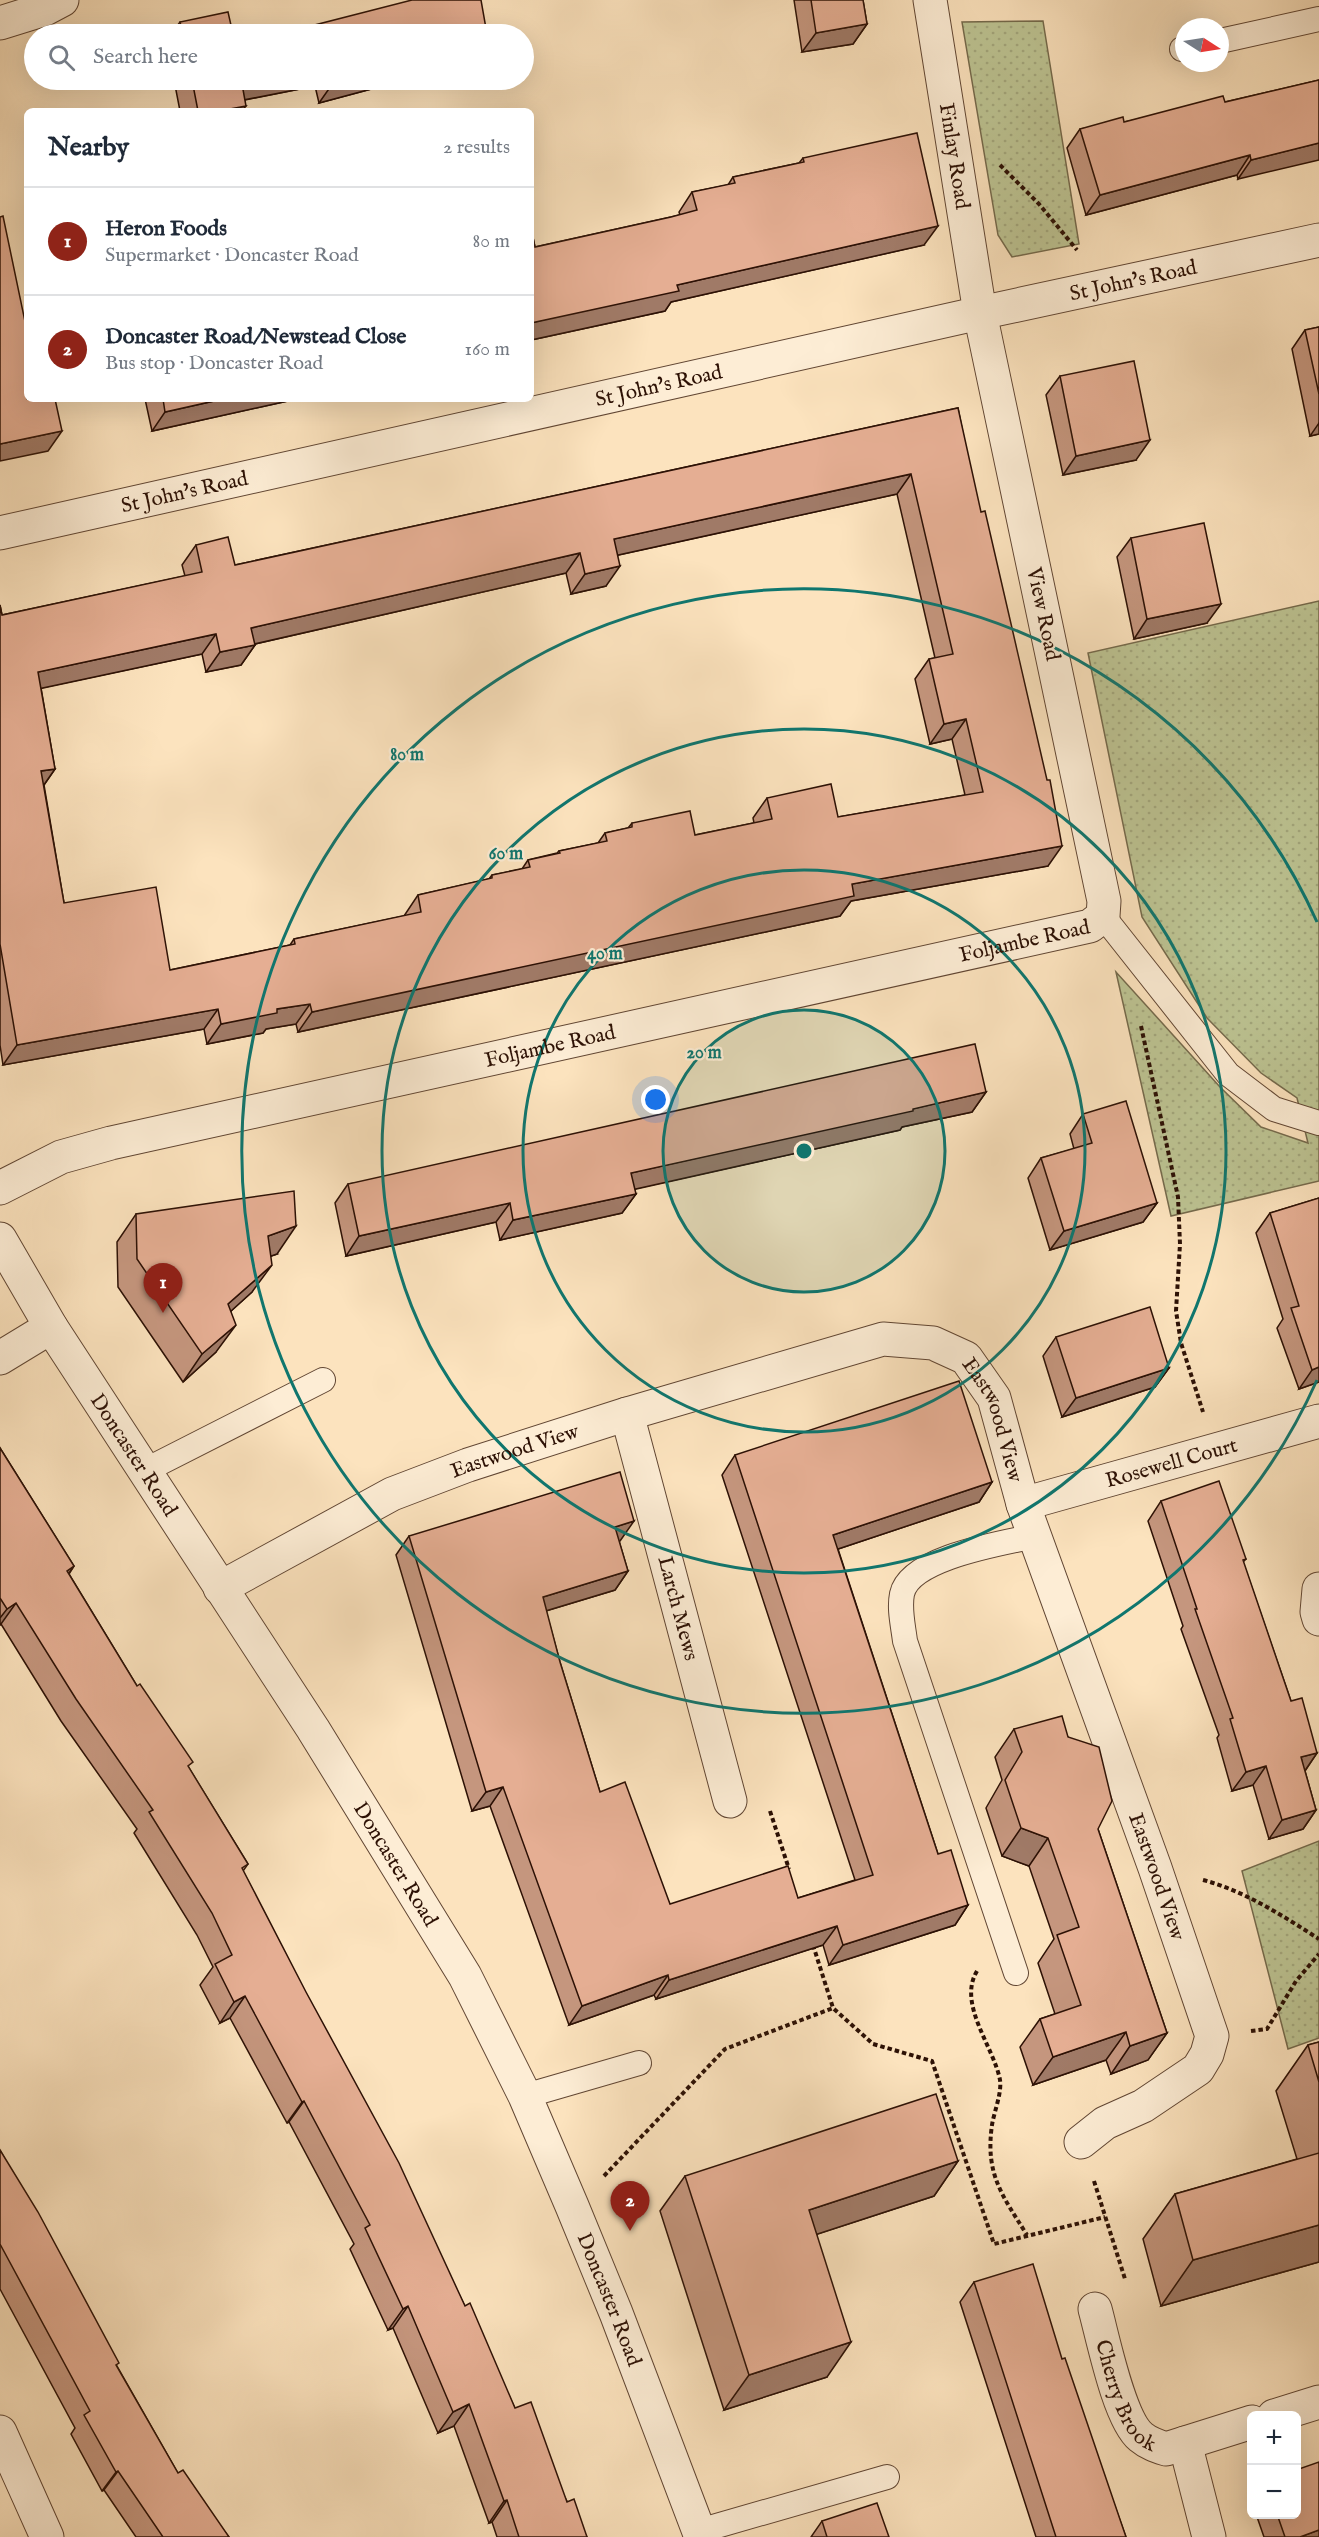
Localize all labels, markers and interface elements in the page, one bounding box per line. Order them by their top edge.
north arrow [1175,18,1229,72]
search box [24,24,534,90]
icon: search [45,41,78,74]
text: Search here [93,43,198,71]
street label: Finlay Road [932,101,975,212]
text: Nearby [48,131,129,164]
text: 2 results [443,135,510,160]
text: Heron Foods [105,215,227,243]
text: 1 [64,229,71,254]
text: 80 m [473,229,510,254]
text: Supermarket · Doncaster Road [105,243,359,268]
street label: St John's Road [1067,255,1200,308]
text: Doncaster Road/Newstead Close [105,323,406,351]
text: 2 [63,337,72,362]
text: 160 m [464,337,510,362]
text: Bus stop · Doncaster Road [105,351,323,376]
street label: St John's Road [593,359,726,414]
street label: St John's Road [119,466,252,520]
street label: View Road [1019,564,1066,664]
text: 80 m [390,744,424,767]
text: 60 m [489,843,523,866]
street label: Foljambe Road [957,914,1094,970]
text: 40 m [587,943,623,966]
street label: Foljambe Road [482,1019,619,1075]
text: 20 m [686,1042,722,1065]
your location [641,1085,670,1114]
centre of rings [794,1141,814,1161]
pin: 1 [144,1264,182,1313]
street label: Eastwood View [955,1353,1029,1486]
street label: Doncaster Road [83,1389,183,1523]
street label: Eastwood View [447,1418,583,1485]
street label: Rosewell Court [1103,1433,1241,1495]
street label: Larch Mews [650,1553,704,1664]
street label: Doncaster Road [346,1797,444,1933]
street label: Eastwood View [1121,1809,1191,1945]
pin: 2 [610,2182,650,2231]
street label: Doncaster Road [570,2229,647,2371]
street label: Cherry Brook [1088,2337,1161,2459]
map controls [1247,2411,1301,2519]
button: + [1247,2411,1301,2465]
button: − [1247,2465,1301,2519]

